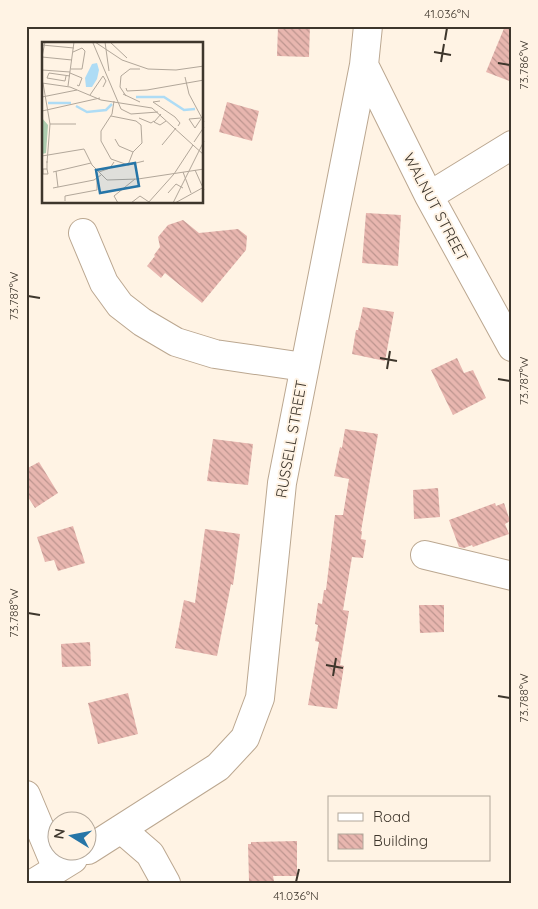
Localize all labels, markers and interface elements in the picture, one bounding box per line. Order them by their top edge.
text: 41.036°N [424,6,470,21]
text: 73.786°W [516,40,531,90]
inset map [42,42,204,204]
street label: WALNUT STREET [399,149,473,265]
text: 73.787°W [6,271,21,320]
text: 73.787°W [516,356,531,405]
street label: RUSSELL STREET [271,378,311,500]
text: 73.788°W [6,588,21,638]
text: 73.788°W [516,673,531,723]
legend [328,796,490,862]
text: Road [373,807,410,826]
north arrow [48,812,98,862]
text: N [49,827,69,840]
text: Building [373,831,428,850]
text: 41.036°N [273,888,319,903]

